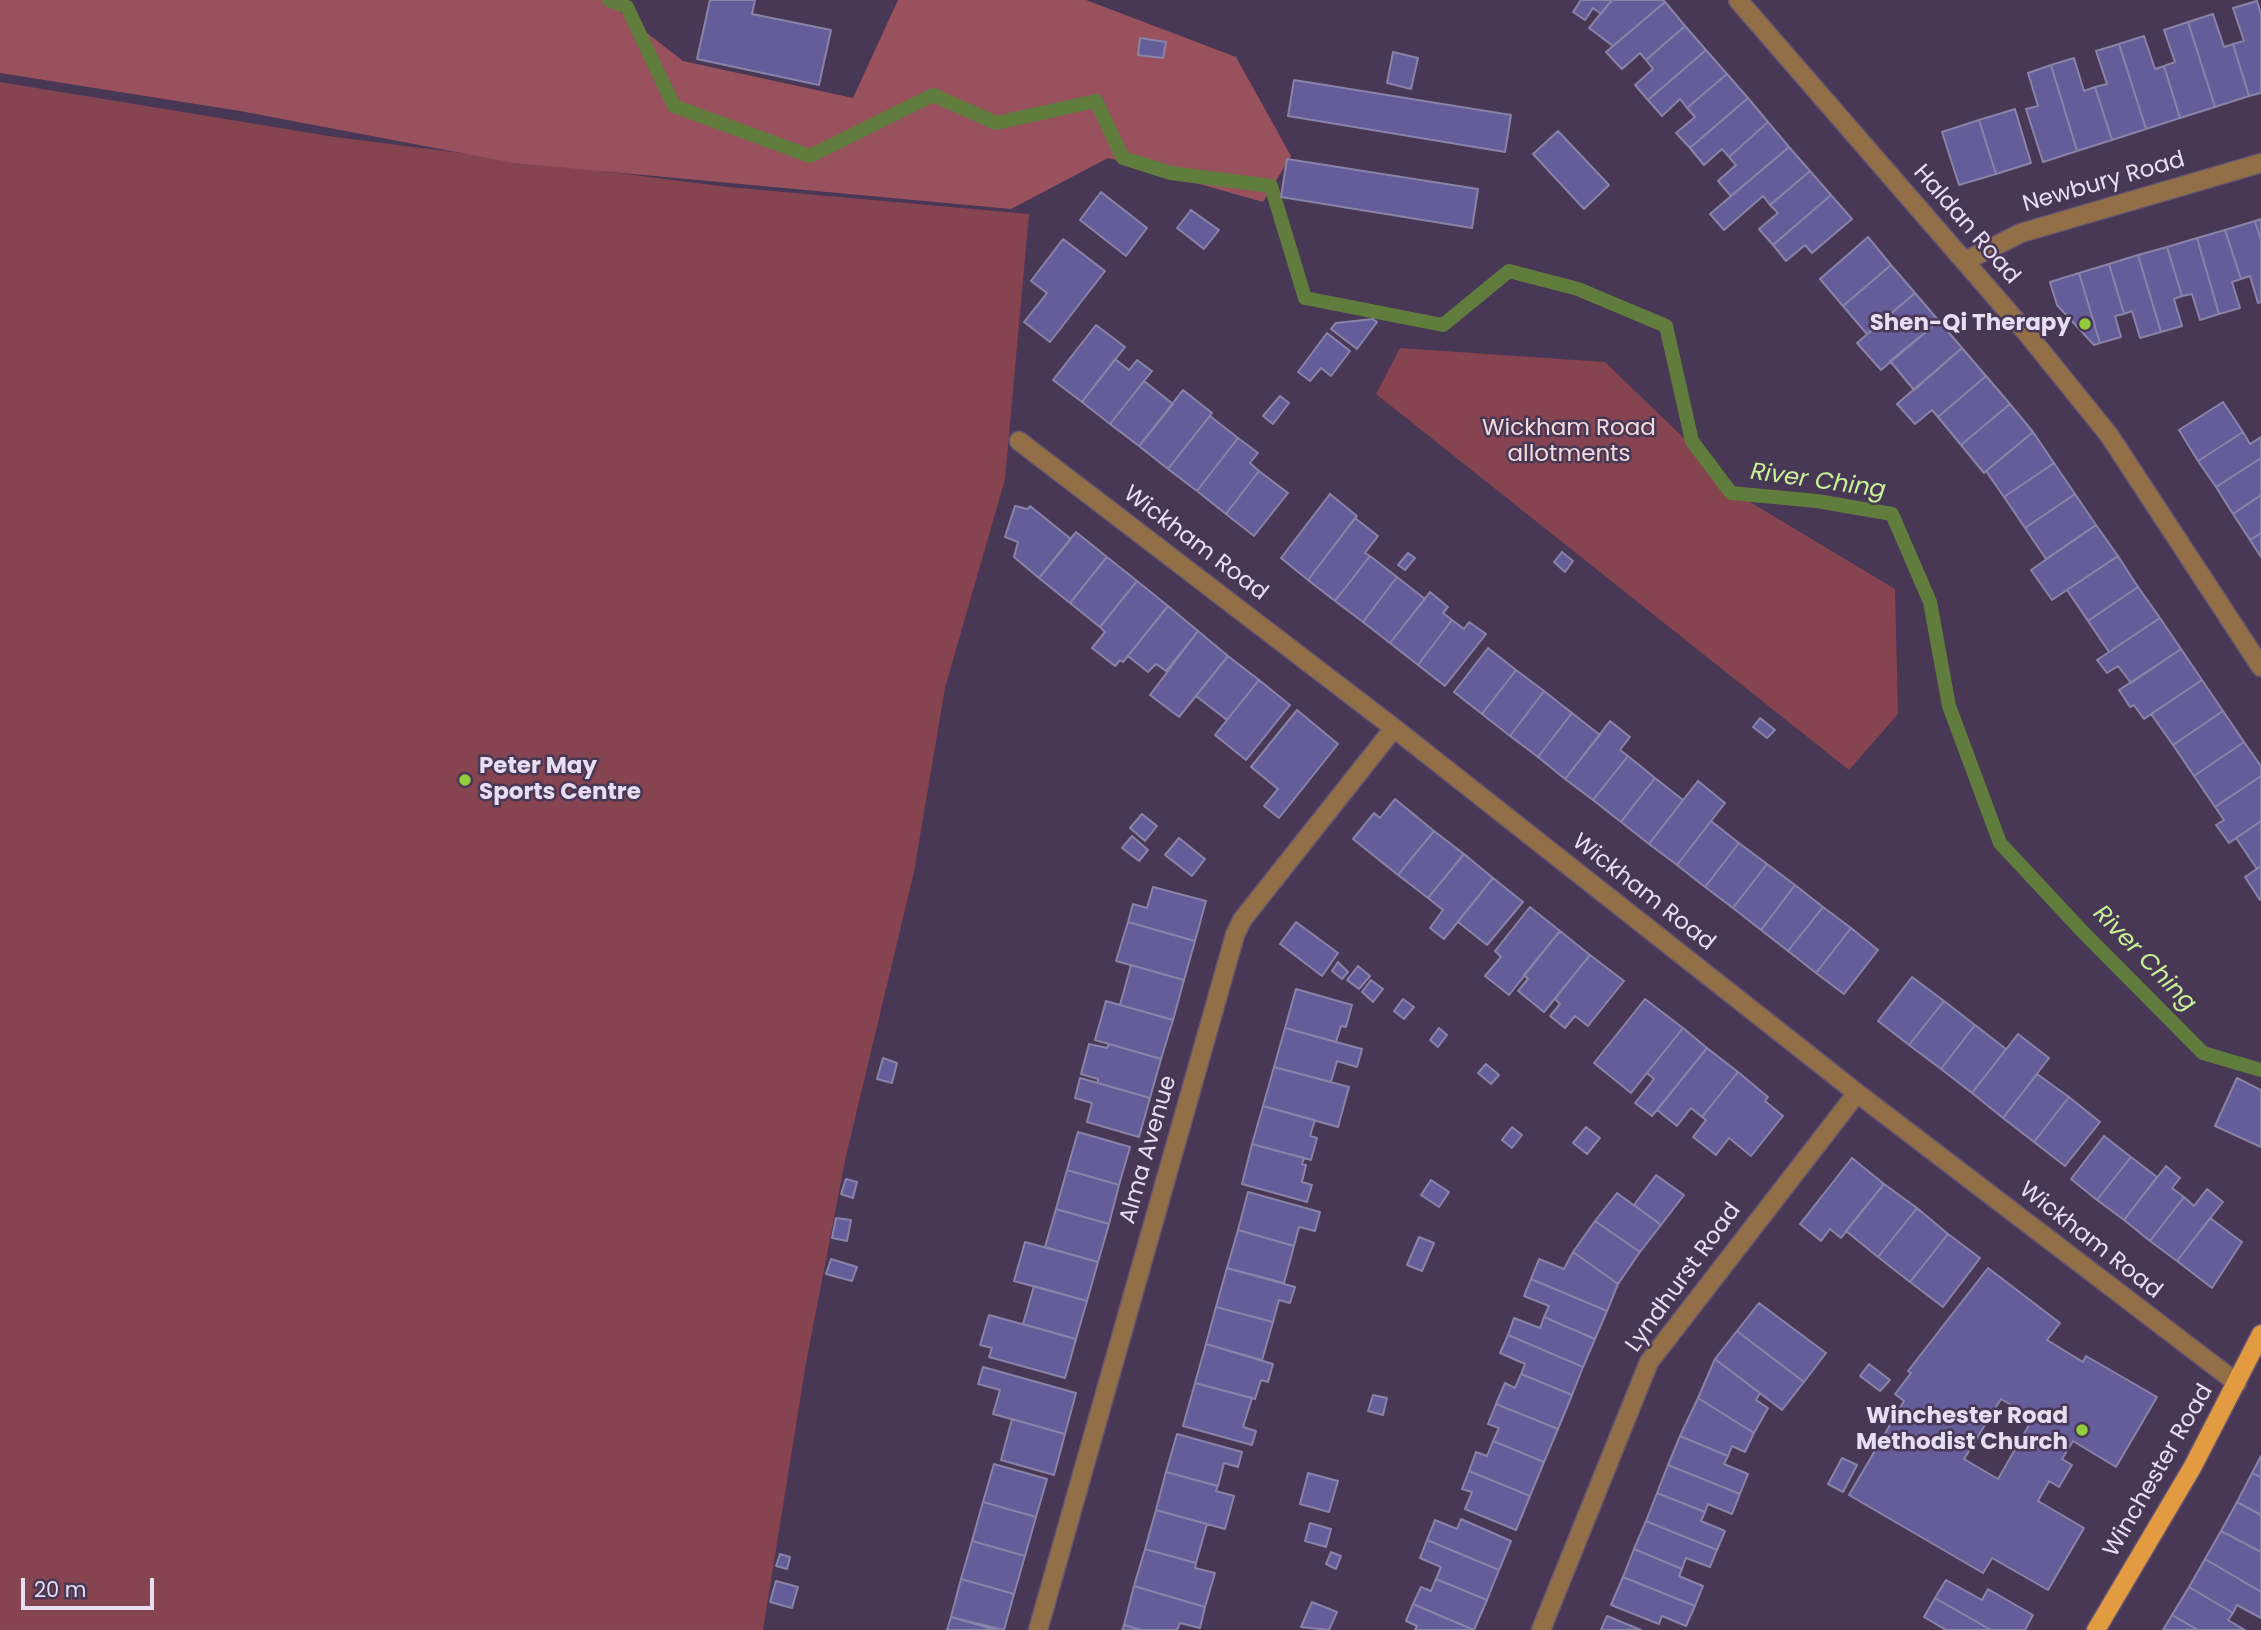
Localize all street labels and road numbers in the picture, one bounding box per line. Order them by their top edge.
street label: Newbury Road [2020,147,2188,219]
street label: Haldan Road [1907,160,2025,290]
street label: Wickham Road [1117,481,1273,607]
street label: Wickham Road [1566,829,1720,957]
street label: Alma Avenue [1115,1073,1183,1227]
street label: Wickham Road [2013,1177,2167,1305]
street label: Lyndhurst Road [1621,1198,1747,1358]
street label: Winchester Road [2098,1380,2220,1562]

